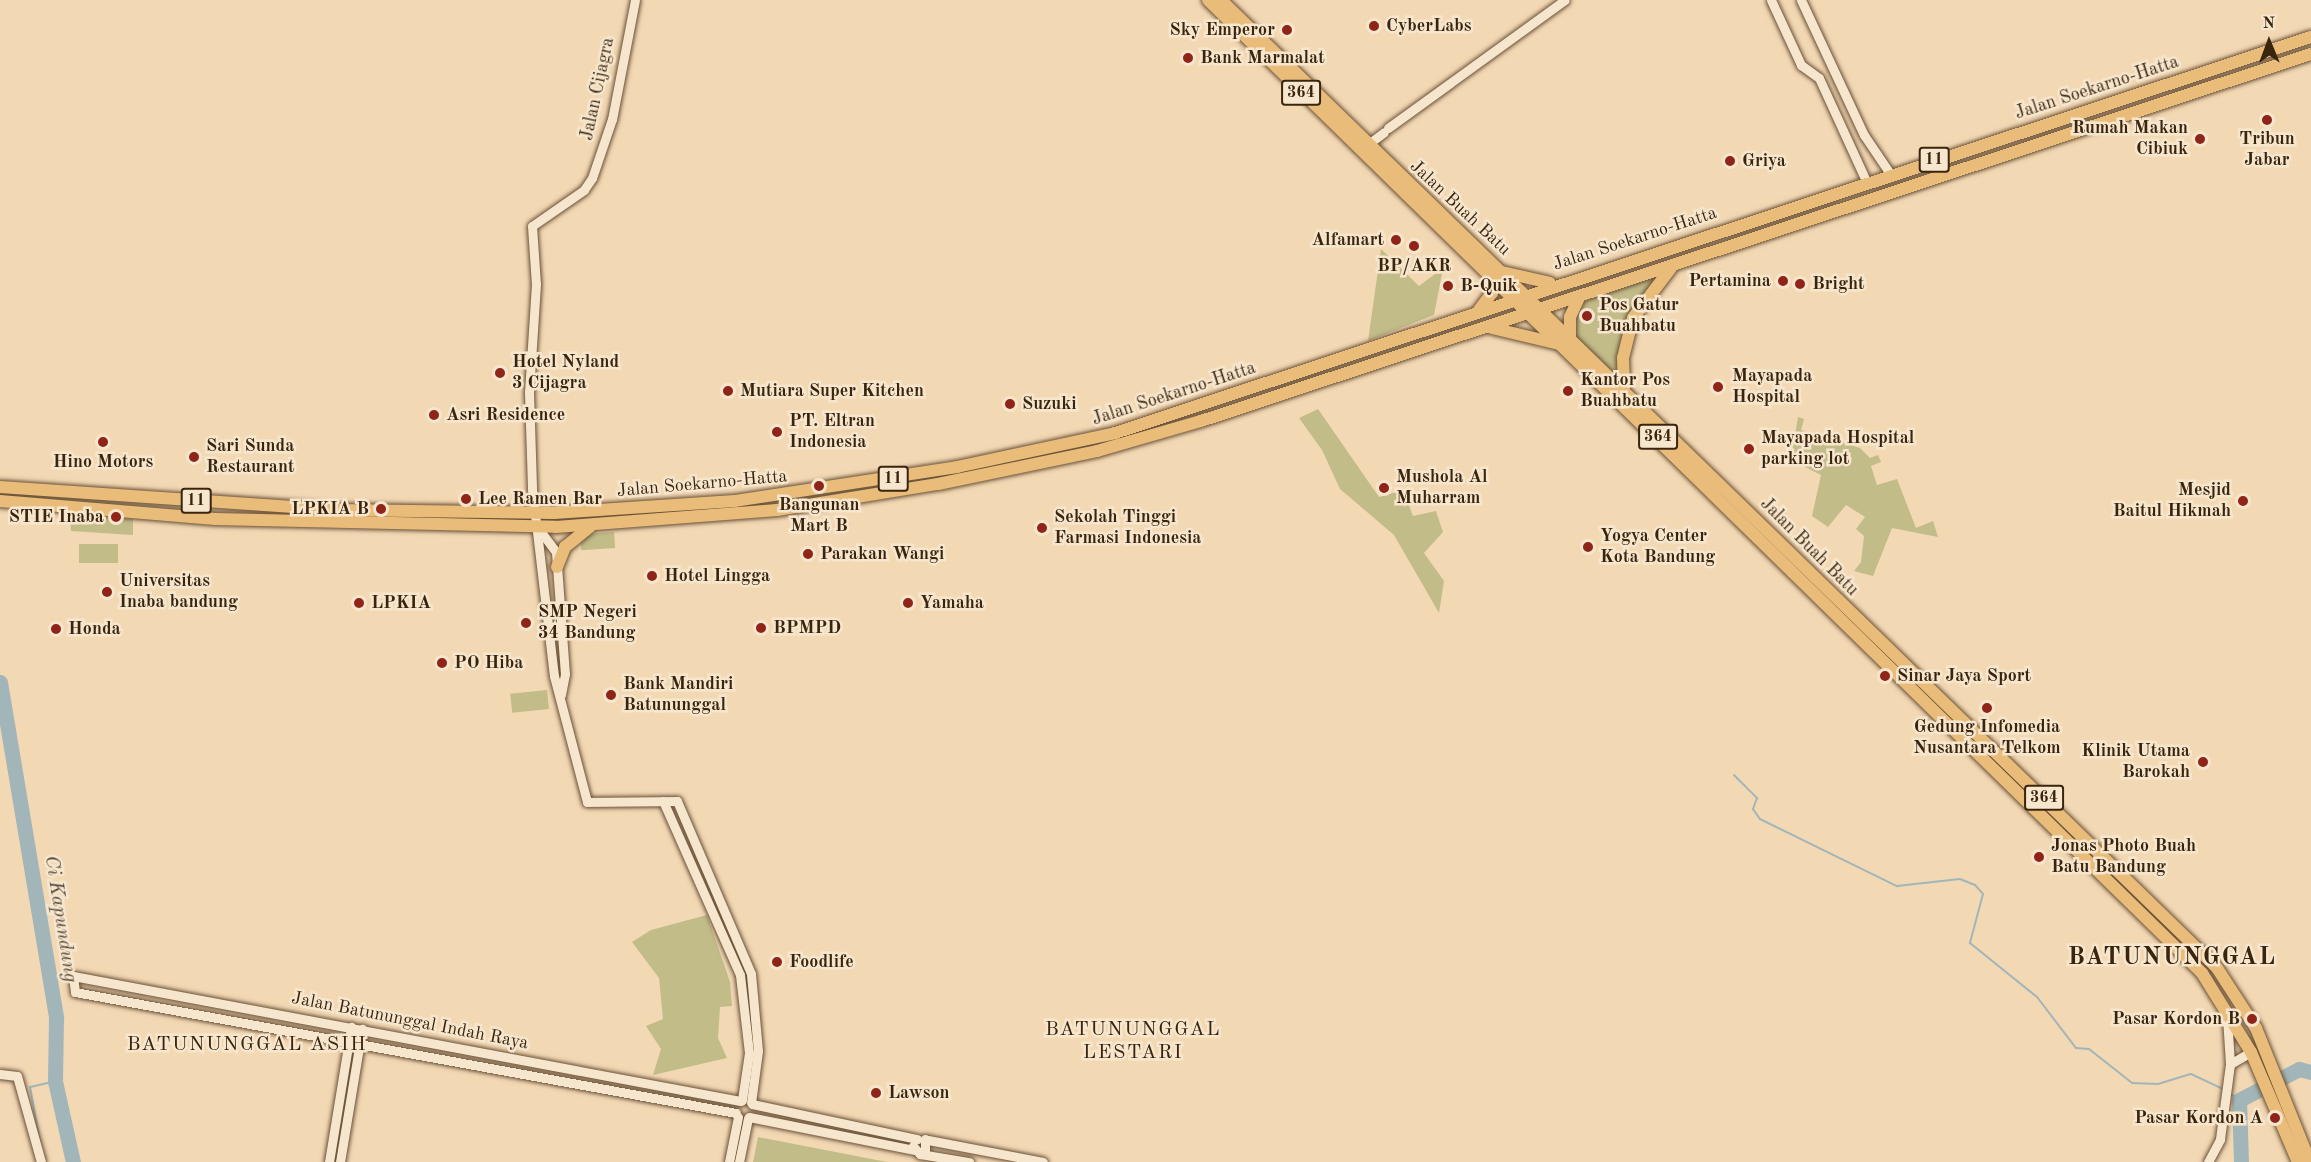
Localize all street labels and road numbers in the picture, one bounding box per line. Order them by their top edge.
street label: Jalan Cijagra [577,36,619,142]
street label: Jalan Soekarno-Hatta [2012,51,2182,125]
road number: 364 [1280,80,1322,106]
road number: 11 [1918,147,1950,173]
street label: Jalan Buah Batu [1405,156,1515,260]
street label: Jalan Soekarno-Hatta [1550,202,1720,276]
street label: Jalan Soekarno-Hatta [1089,357,1259,431]
road number: 364 [1637,424,1679,450]
street label: Jalan Soekarno-Hatta [616,466,788,502]
road number: 11 [876,466,910,492]
road number: 11 [180,488,212,514]
street label: Jalan Buah Batu [1755,493,1863,601]
road number: 364 [2023,785,2065,811]
street label: Jalan Batununggal Indah Raya [290,987,530,1055]

